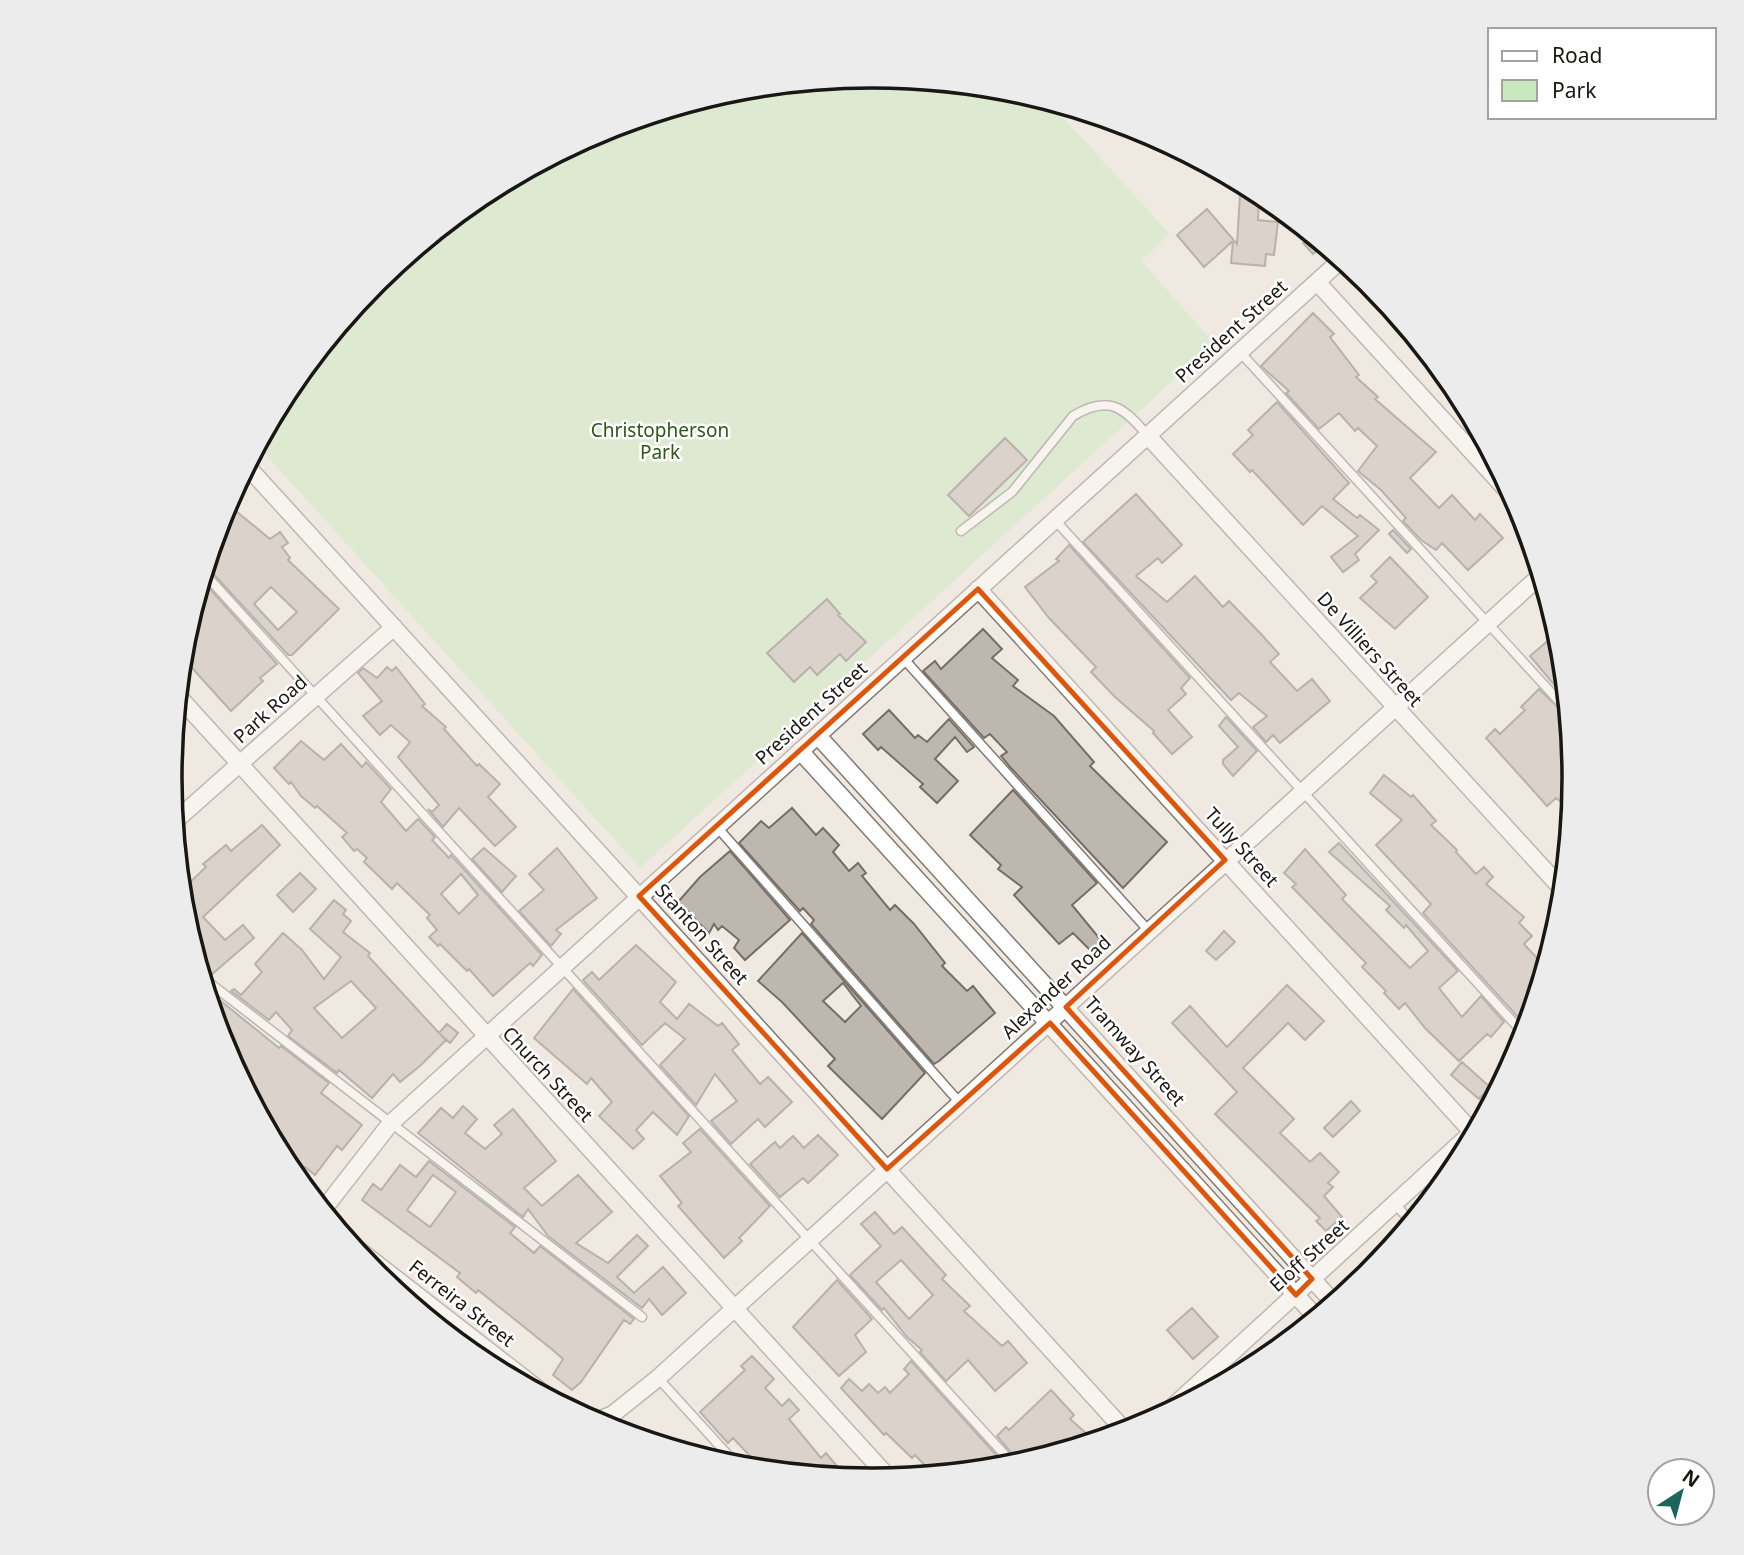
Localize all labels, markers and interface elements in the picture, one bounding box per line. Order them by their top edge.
legend [1488,28,1716,119]
text: Road [1552,41,1602,69]
text: Park [1552,76,1597,104]
street label: President Street [1169,274,1293,388]
park label: Christopherson Park [591,417,729,465]
street label: De Villiers Street [1311,586,1429,712]
street label: President Street [749,656,873,770]
street label: Park Road [228,669,312,749]
street label: Tully Street [1199,802,1285,893]
street label: Stanton Street [650,878,755,990]
street label: Alexander Road [996,930,1116,1044]
street label: Tramway Street [1079,991,1191,1111]
street label: Church Street [497,1021,599,1128]
street label: Eloff Street [1264,1212,1354,1297]
street label: Ferreira Street [404,1253,520,1353]
north arrow [1646,1457,1716,1527]
text: N [1677,1463,1705,1493]

